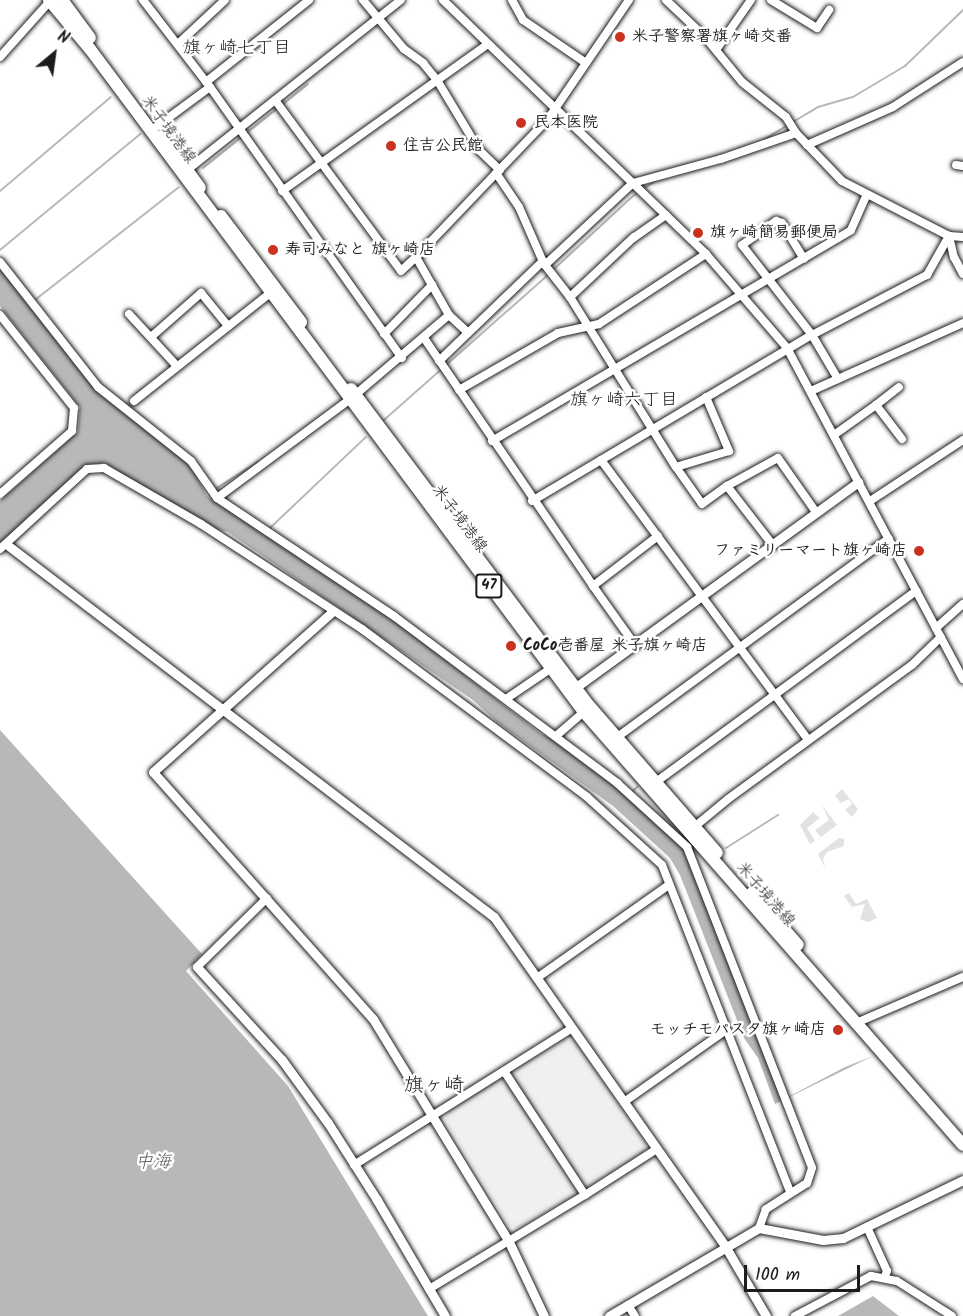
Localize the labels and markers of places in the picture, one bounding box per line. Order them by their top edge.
place label: 米子警察署旗ヶ崎交番 [632,27,792,47]
marker: 米子警察署旗ヶ崎交番 [613,30,627,44]
place label: 民本医院 [534,113,598,133]
marker: 民本医院 [512,114,530,132]
place label: 住吉公民館 [403,136,483,156]
marker: 住吉公民館 [384,139,398,153]
place label: 旗ヶ崎簡易郵便局 [710,223,838,243]
marker: 旗ヶ崎簡易郵便局 [691,226,705,240]
place label: 寿司みなと 旗ヶ崎店 [285,240,435,260]
marker: 寿司みなと 旗ヶ崎店 [266,243,280,257]
place label: ファミリーマート旗ヶ崎店 [715,541,907,561]
marker: ファミリーマート旗ヶ崎店 [912,544,926,558]
place label: CoCo壱番屋 米子旗ヶ崎店 [523,636,707,656]
marker: CoCo壱番屋 米子旗ヶ崎店 [504,639,518,653]
place label: モッチモパスタ旗ヶ崎店 [650,1020,826,1040]
marker: モッチモパスタ旗ヶ崎店 [831,1023,845,1037]

